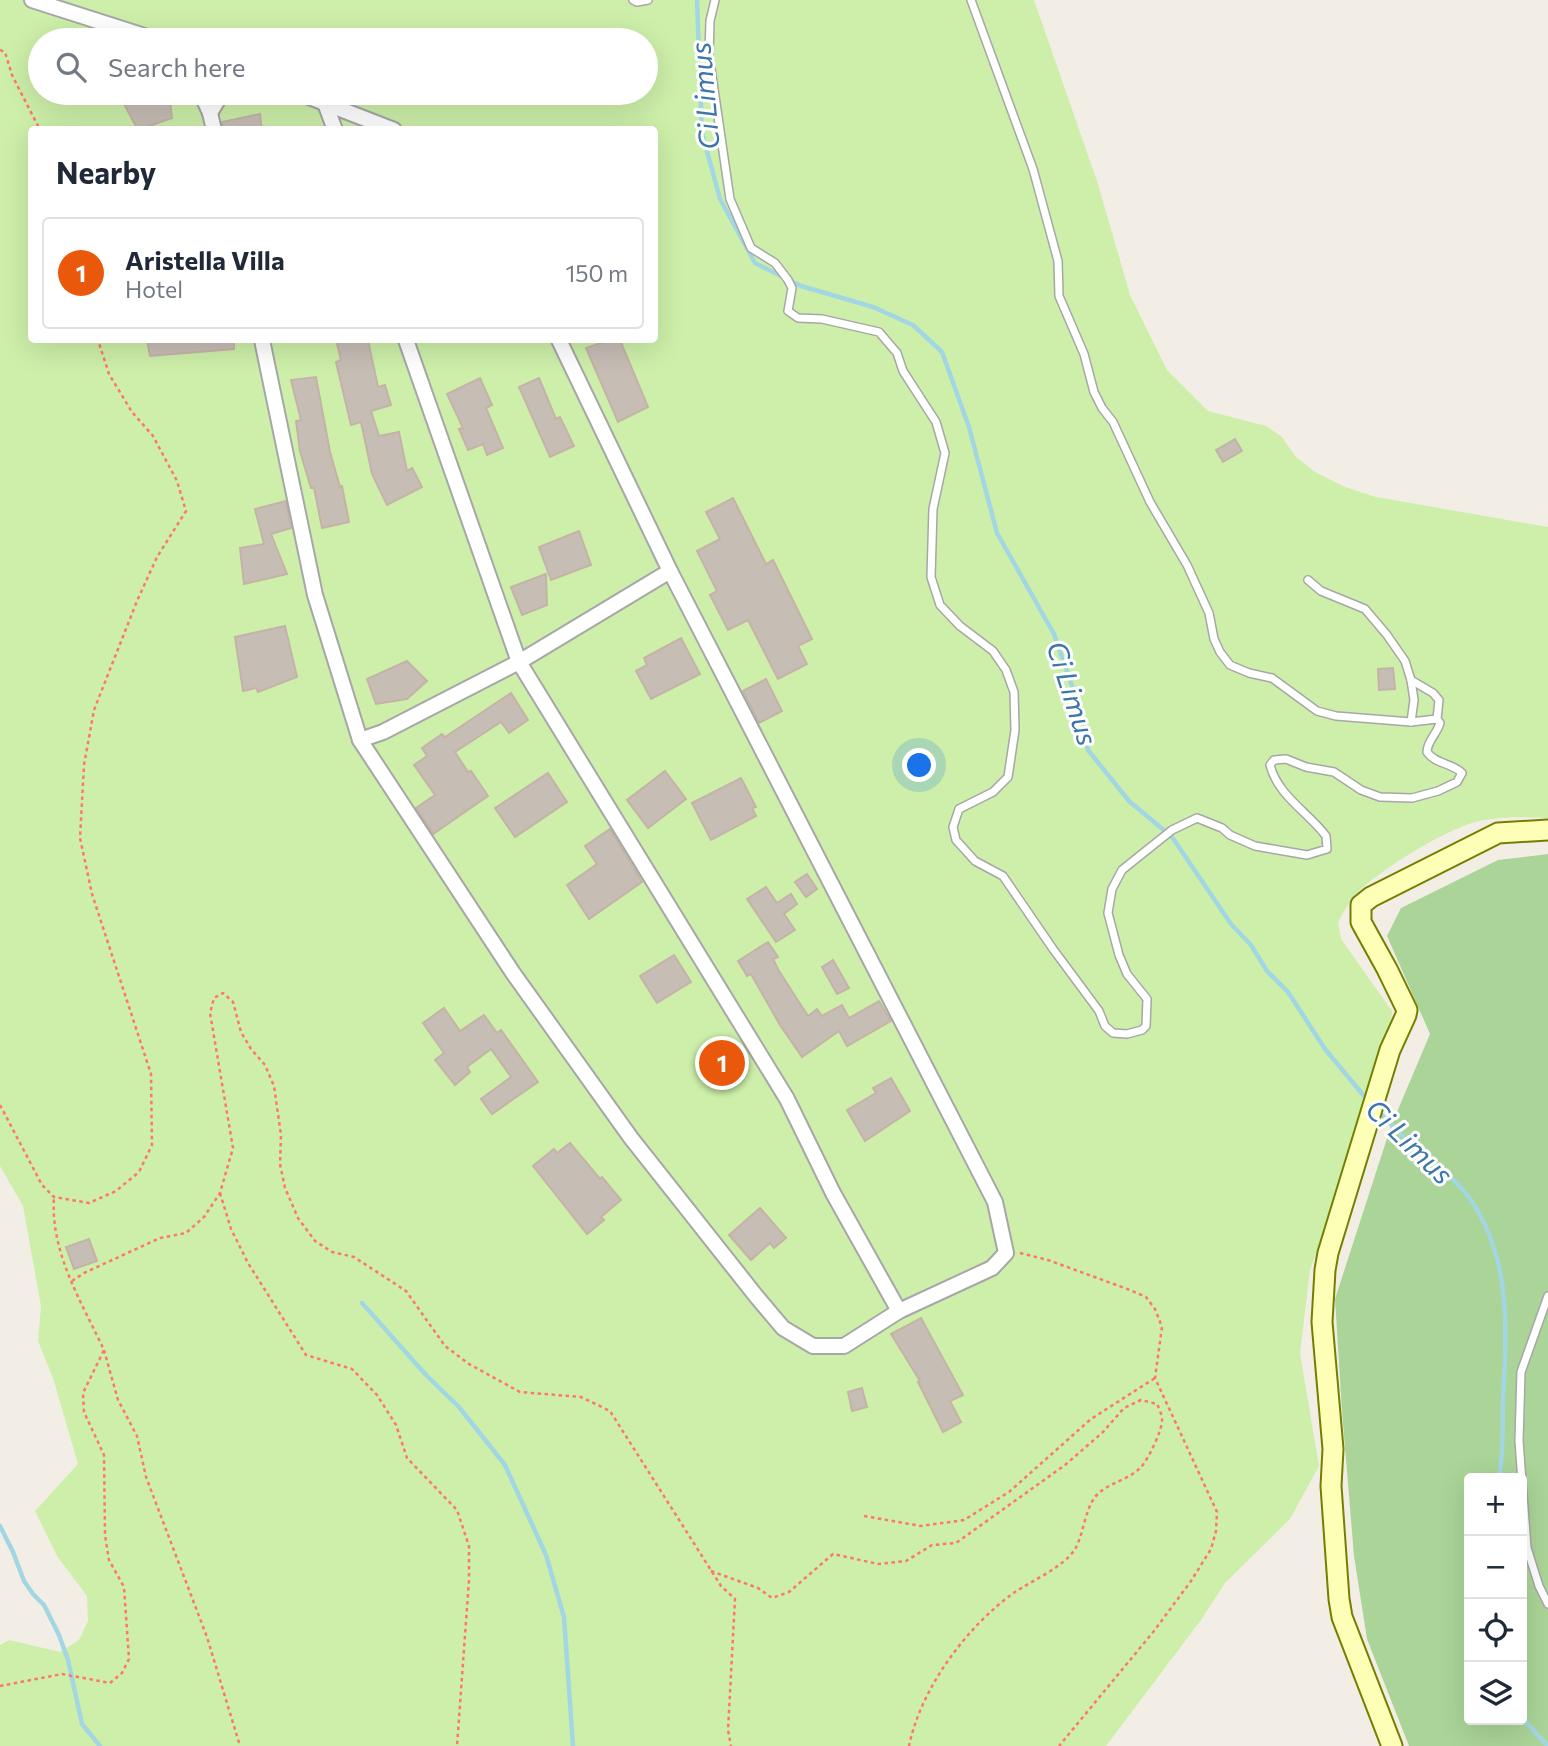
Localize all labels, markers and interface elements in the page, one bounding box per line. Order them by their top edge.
search box [28,28,658,105]
water label: Ci Limus [682,41,726,151]
icon: search [52,48,90,86]
text: Search here [108,51,246,82]
text: Nearby [56,153,156,190]
text: Aristella Villa [125,244,285,275]
text: 1 [76,259,86,287]
text: 150 m [565,259,628,287]
text: Hotel [125,275,183,303]
water label: Ci Limus [1040,636,1106,750]
your location [902,748,936,782]
pin: 1 [699,1037,745,1089]
water label: Ci Limus [1359,1091,1461,1191]
map controls [1464,1473,1527,1725]
button: + [1464,1473,1527,1536]
button: − [1464,1536,1527,1599]
button: locate [1464,1599,1527,1662]
button: layers [1464,1662,1527,1725]

